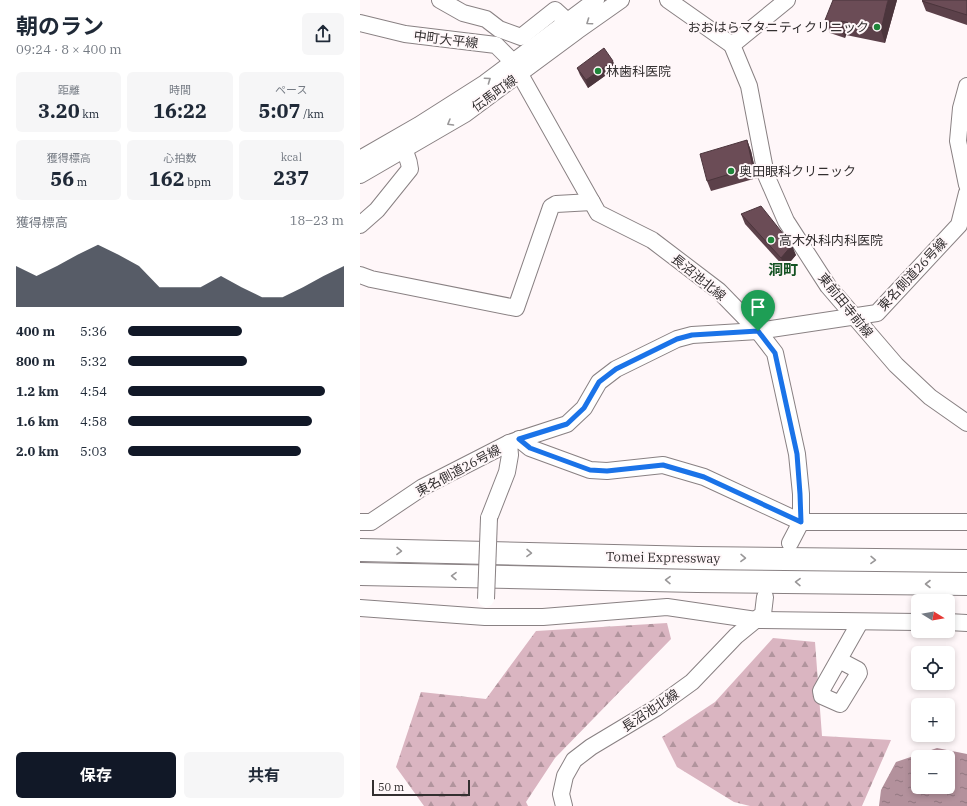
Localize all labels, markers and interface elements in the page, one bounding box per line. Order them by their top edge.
text: 朝のラン [16,11,104,40]
button: share [302,13,344,55]
one-way arrow [586,17,593,25]
place label: おおはらマタニティクリニック [688,19,869,36]
marker: おおはらマタニティクリニック [872,22,882,32]
street label: 中町大平線 [413,27,479,52]
text: 09:24 · 8 × 400 m [16,41,122,58]
place label: 林歯科医院 [606,63,671,80]
marker: 林歯科医院 [593,66,603,76]
street label: 伝馬町線 [468,71,520,116]
one-way arrow [484,78,491,85]
text: 距離 [58,83,80,97]
text: 時間 [169,83,191,97]
text: ペース [275,83,308,97]
text: 3.20 [38,97,80,124]
text: 16:22 [153,97,207,124]
text: 5:07 [259,97,301,124]
text: km [80,107,99,121]
text: /km [301,107,324,121]
one-way arrow [447,118,454,125]
text: kcal [281,150,302,164]
text: 獲得標高 [47,151,91,165]
text: 心拍数 [163,151,196,165]
place label: 奥田眼科クリニック [739,163,856,180]
text: 237 [273,164,309,191]
text: 56 [50,165,74,192]
text: 162 [149,165,185,192]
marker: 奥田眼科クリニック [726,166,736,176]
text: m [74,175,87,189]
text: bpm [185,175,211,189]
text: 18–23 m [290,212,344,229]
text: 獲得標高 [16,214,68,231]
place label: 高木外科内科医院 [779,232,883,249]
street label: 東名側道26号線 [874,234,951,314]
marker: 高木外科内科医院 [766,235,776,245]
street label: 長沼池北線 [668,250,729,304]
district label: 洞町 [768,260,798,279]
street label: 東前田寺前線 [814,270,877,341]
pin [741,290,775,331]
icon: arrive [747,296,769,318]
text: 400 m [16,323,55,340]
text: 5:36 [80,323,107,340]
text: 800 m [16,353,55,370]
text: 5:32 [80,353,107,370]
text: 1.2 km [16,383,59,400]
text: 4:54 [80,383,107,400]
text: 1.6 km [16,413,59,430]
text: 4:58 [80,413,107,430]
street label: 東名側道26号線 [413,441,504,500]
text: 2.0 km [16,443,59,460]
text: 5:03 [80,443,107,460]
one-way arrow [396,547,402,555]
street label: Tomei Expressway [606,548,720,567]
one-way arrow [526,549,532,558]
one-way arrow [740,554,746,563]
one-way arrow [870,556,876,565]
one-way arrow [451,572,457,580]
one-way arrow [665,576,671,584]
one-way arrow [795,578,801,586]
one-way arrow [925,580,931,588]
north arrow [911,594,955,638]
map controls [911,594,955,794]
button: locate [911,646,955,690]
street label: 長沼池北線 [618,686,682,735]
button: + [911,698,955,742]
button: − [911,750,955,794]
button: 保存 [16,752,176,798]
button: 共有 [184,752,344,798]
scale bar [372,778,470,797]
text: 50 m [378,780,404,794]

